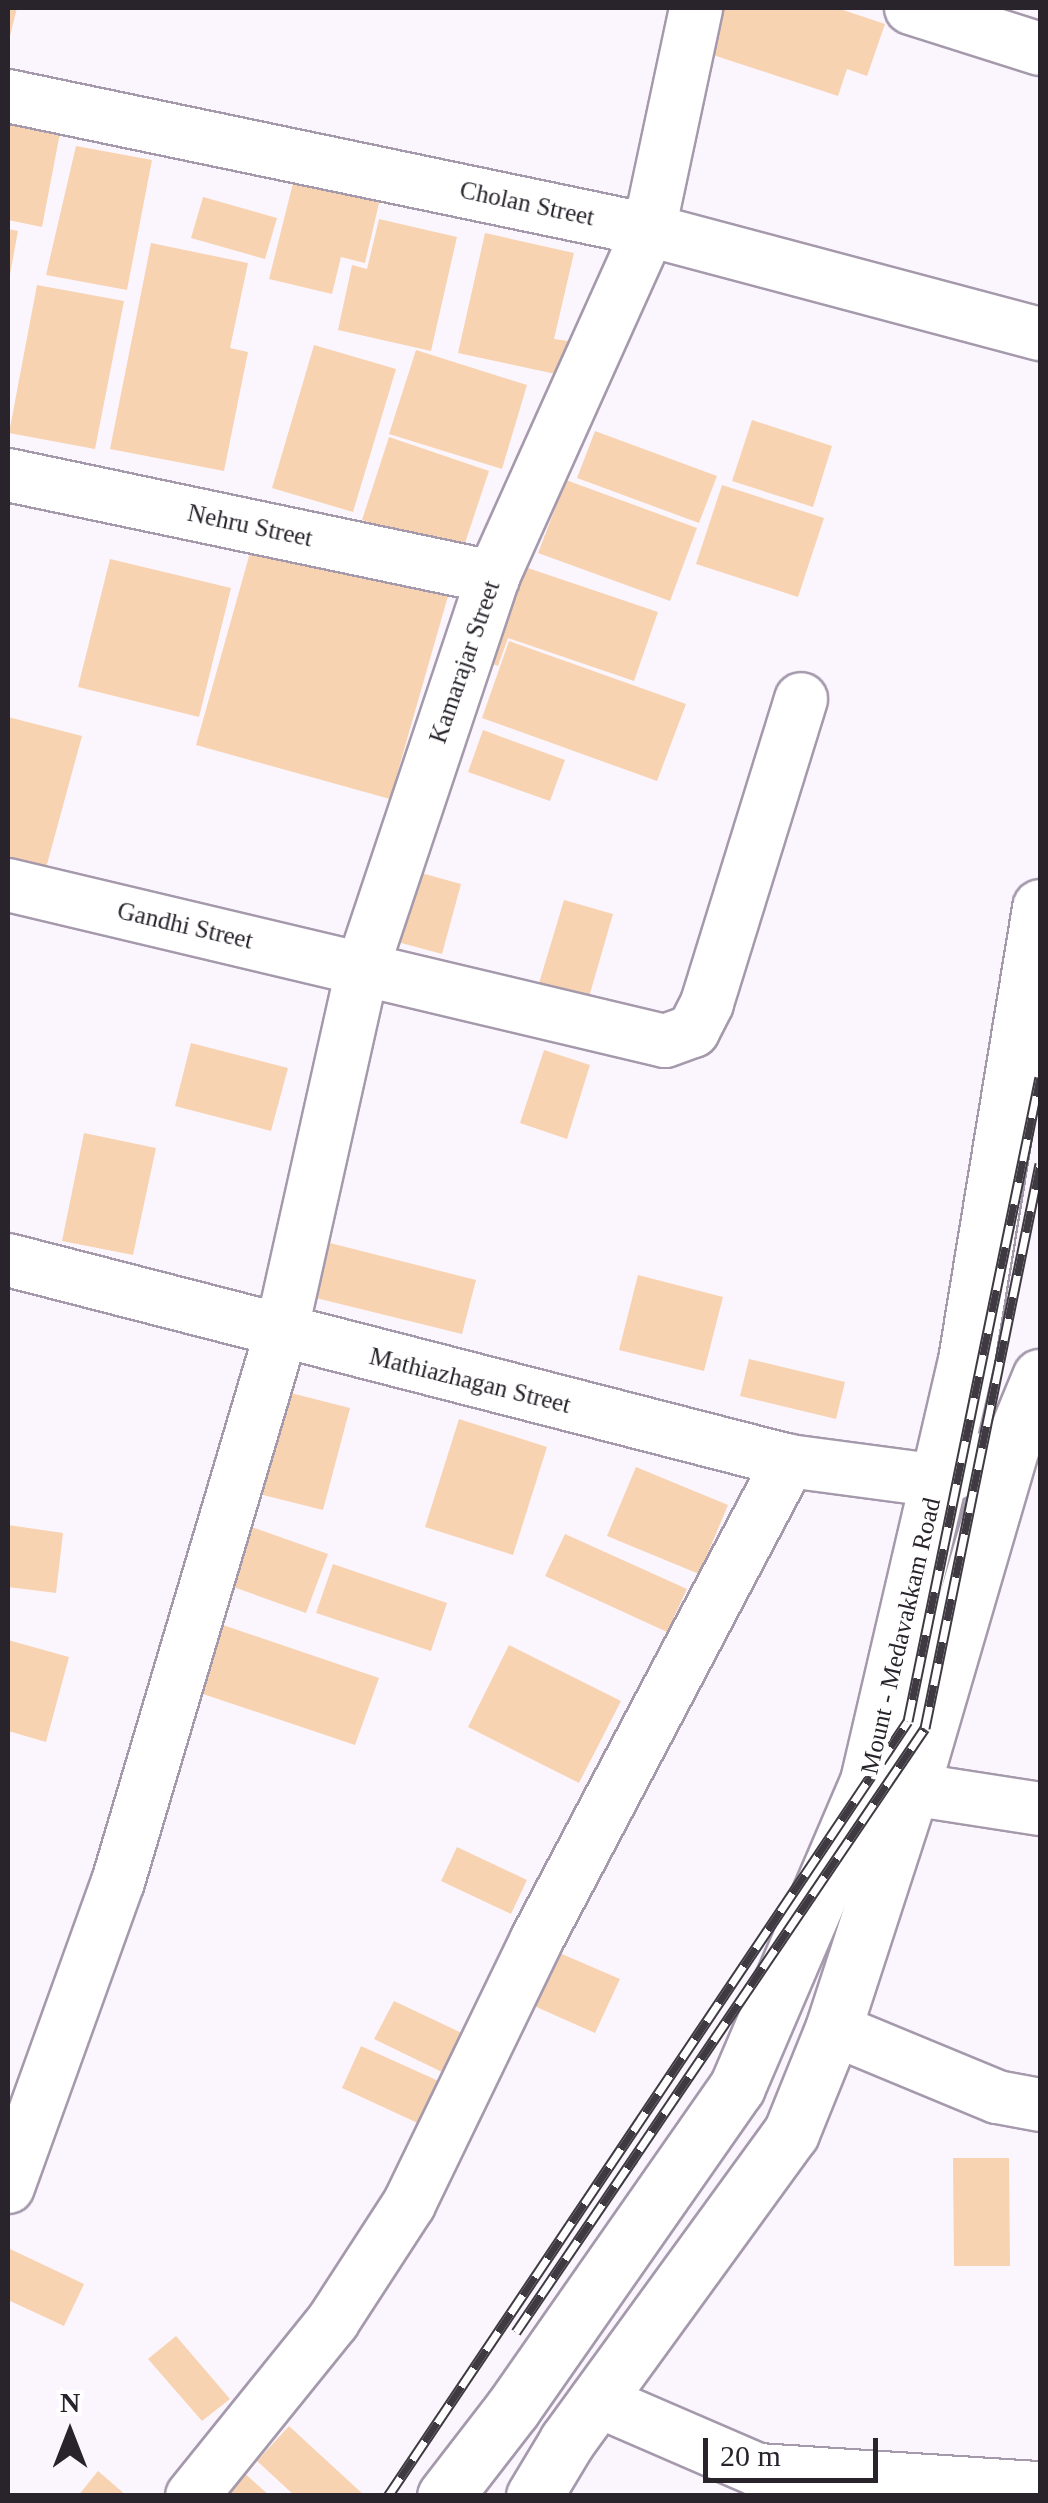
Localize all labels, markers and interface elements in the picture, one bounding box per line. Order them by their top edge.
street label: Cholan Street [457,175,597,233]
street label: Nehru Street [185,498,315,554]
street label: Kamarajar Street [423,577,507,747]
street label: Gandhi Street [114,896,256,956]
street label: Mathiazhagan Street [366,1342,574,1420]
street label: Mount - Medavakkam Road [855,1495,947,1777]
north arrow [20,2383,120,2483]
text: N [60,2387,80,2418]
scale bar [708,2418,883,2480]
text: 20 m [720,2439,781,2472]

